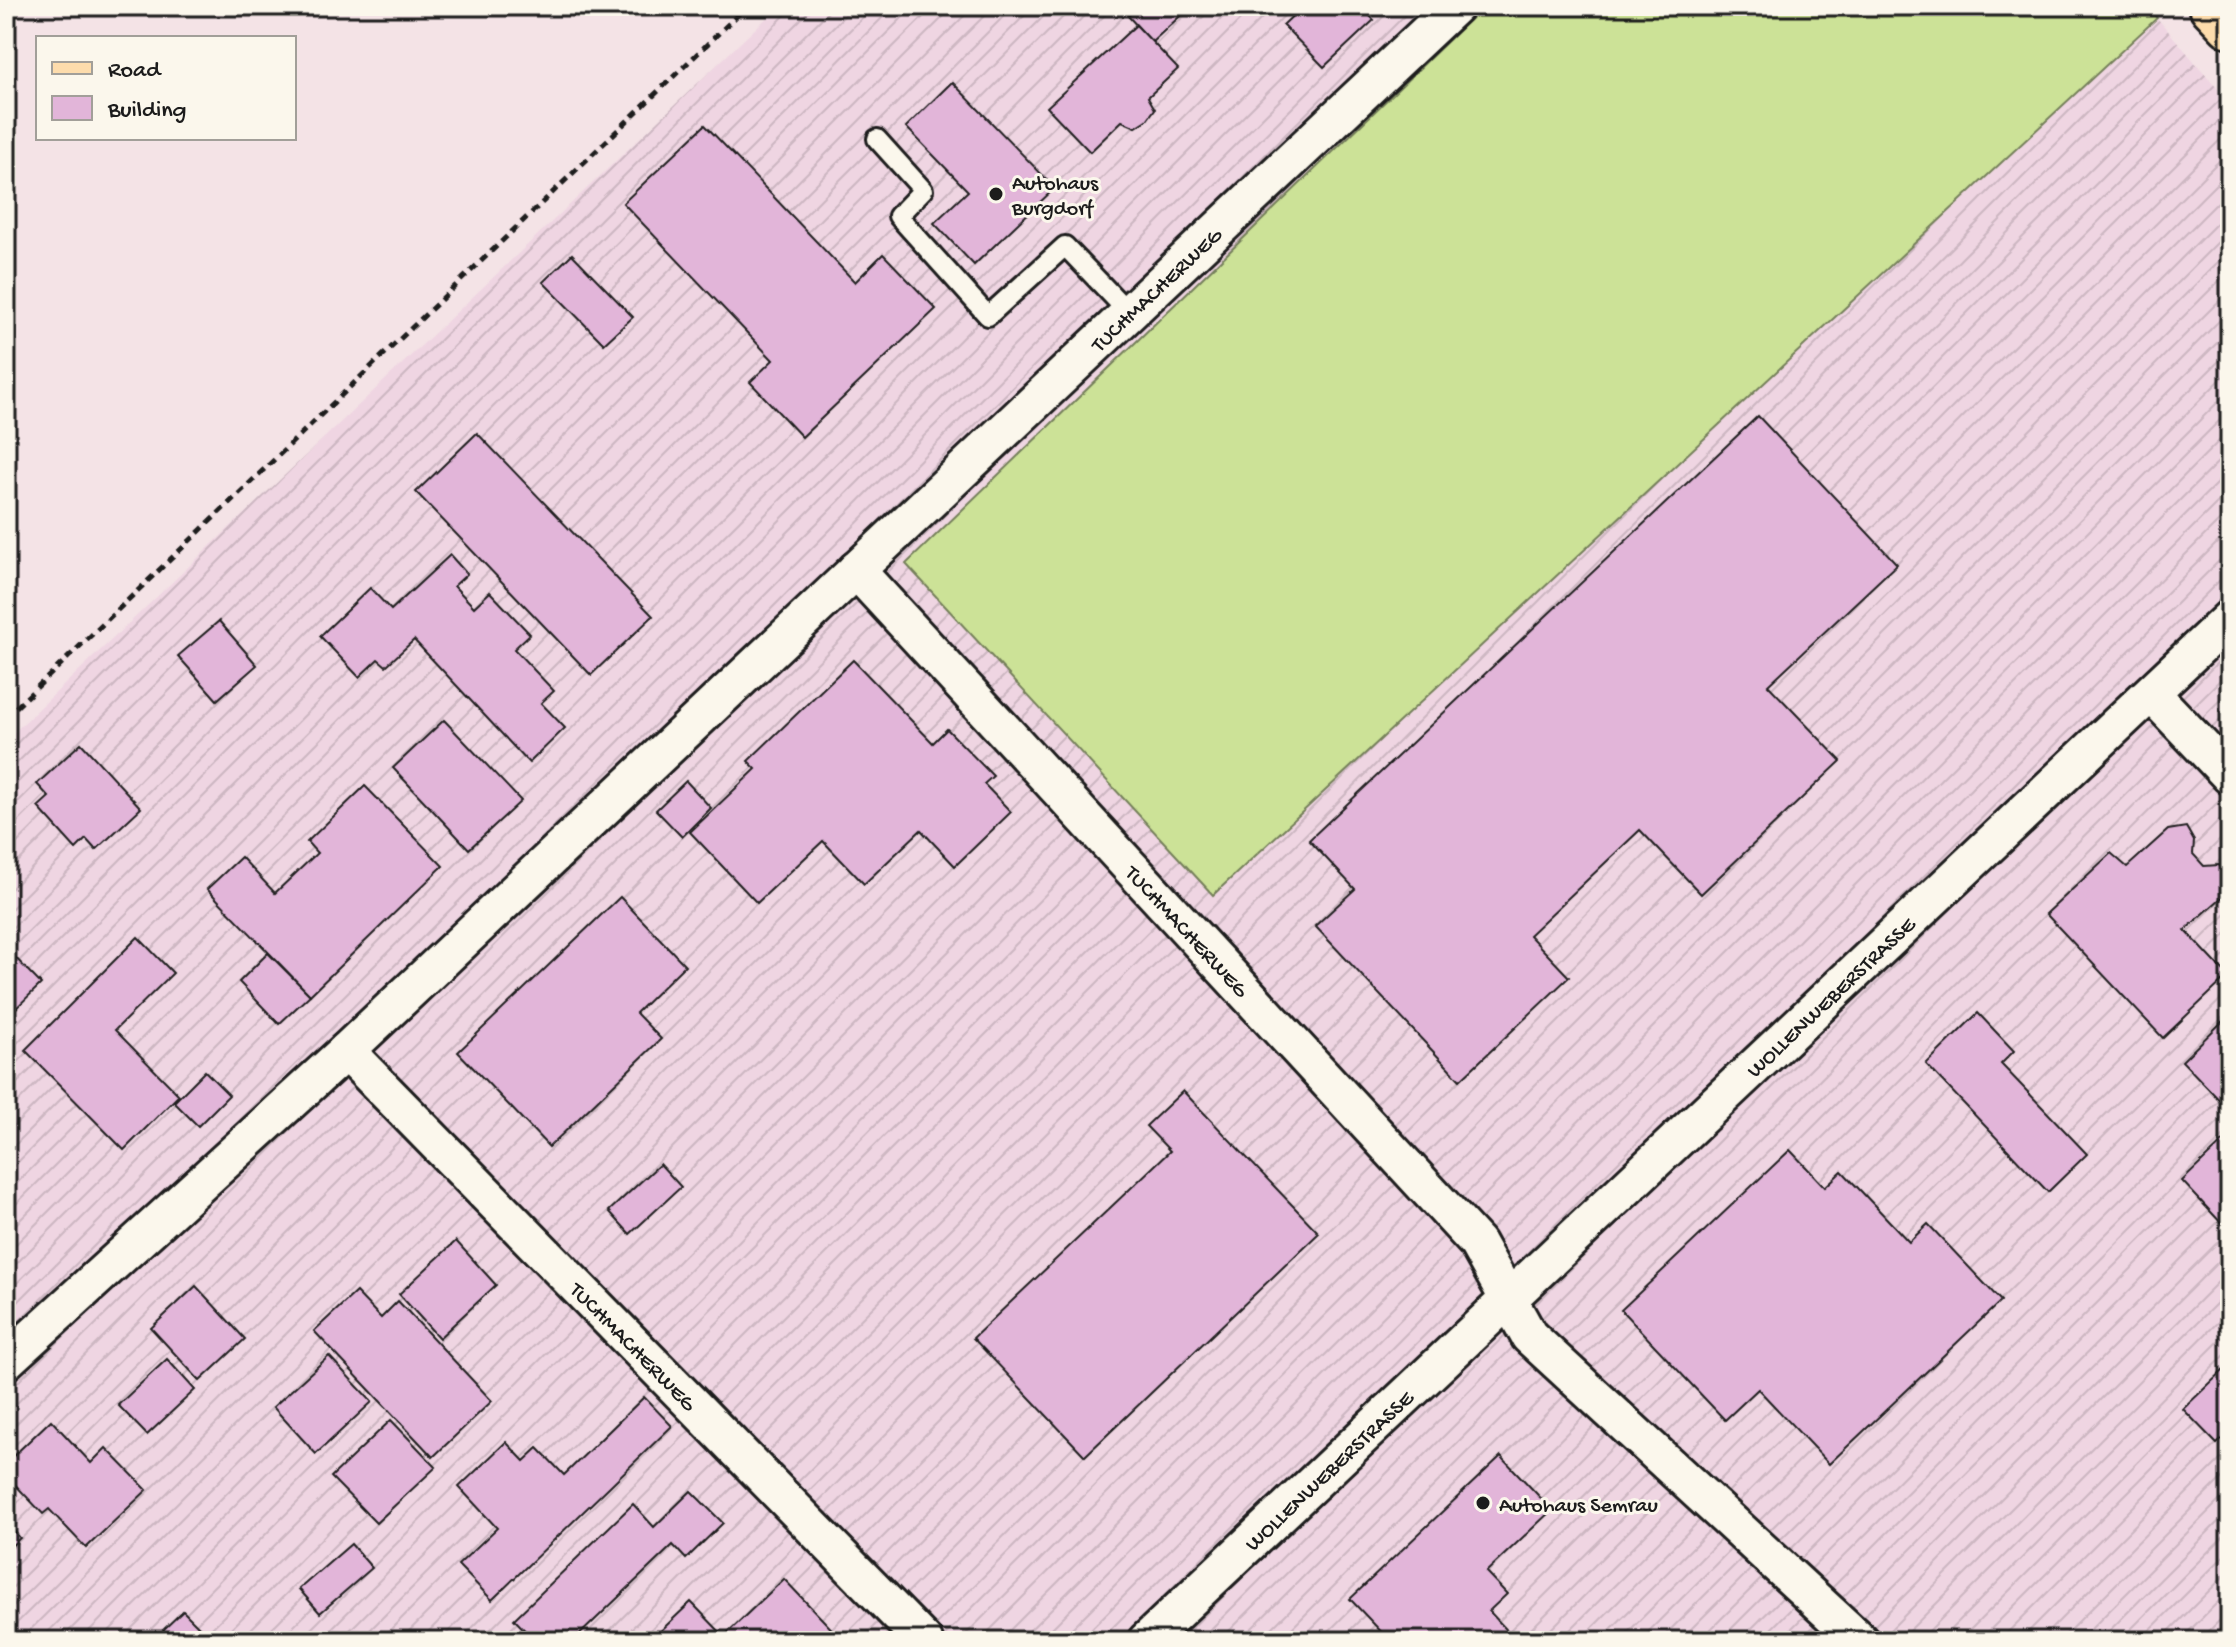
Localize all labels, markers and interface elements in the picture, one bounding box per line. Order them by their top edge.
legend [36,36,296,140]
text: Road [108,57,162,86]
text: Building [107,97,186,126]
place label: Autohaus Burgdorf [1011,172,1099,223]
marker: Autohaus Burgdorf [987,185,1005,203]
street label: TUCHMACHERWEG [1086,223,1230,361]
street label: TUCHMACHERWEG [1117,860,1253,1005]
street label: WOLLENWEBERSTRASSE [1743,912,1923,1085]
street label: TUCHMACHERWEG [561,1277,701,1419]
street label: WOLLENWEBERSTRASSE [1241,1386,1421,1558]
marker: Autohaus Semrau [1474,1494,1492,1512]
place label: Autohaus Semrau [1499,1494,1658,1520]

